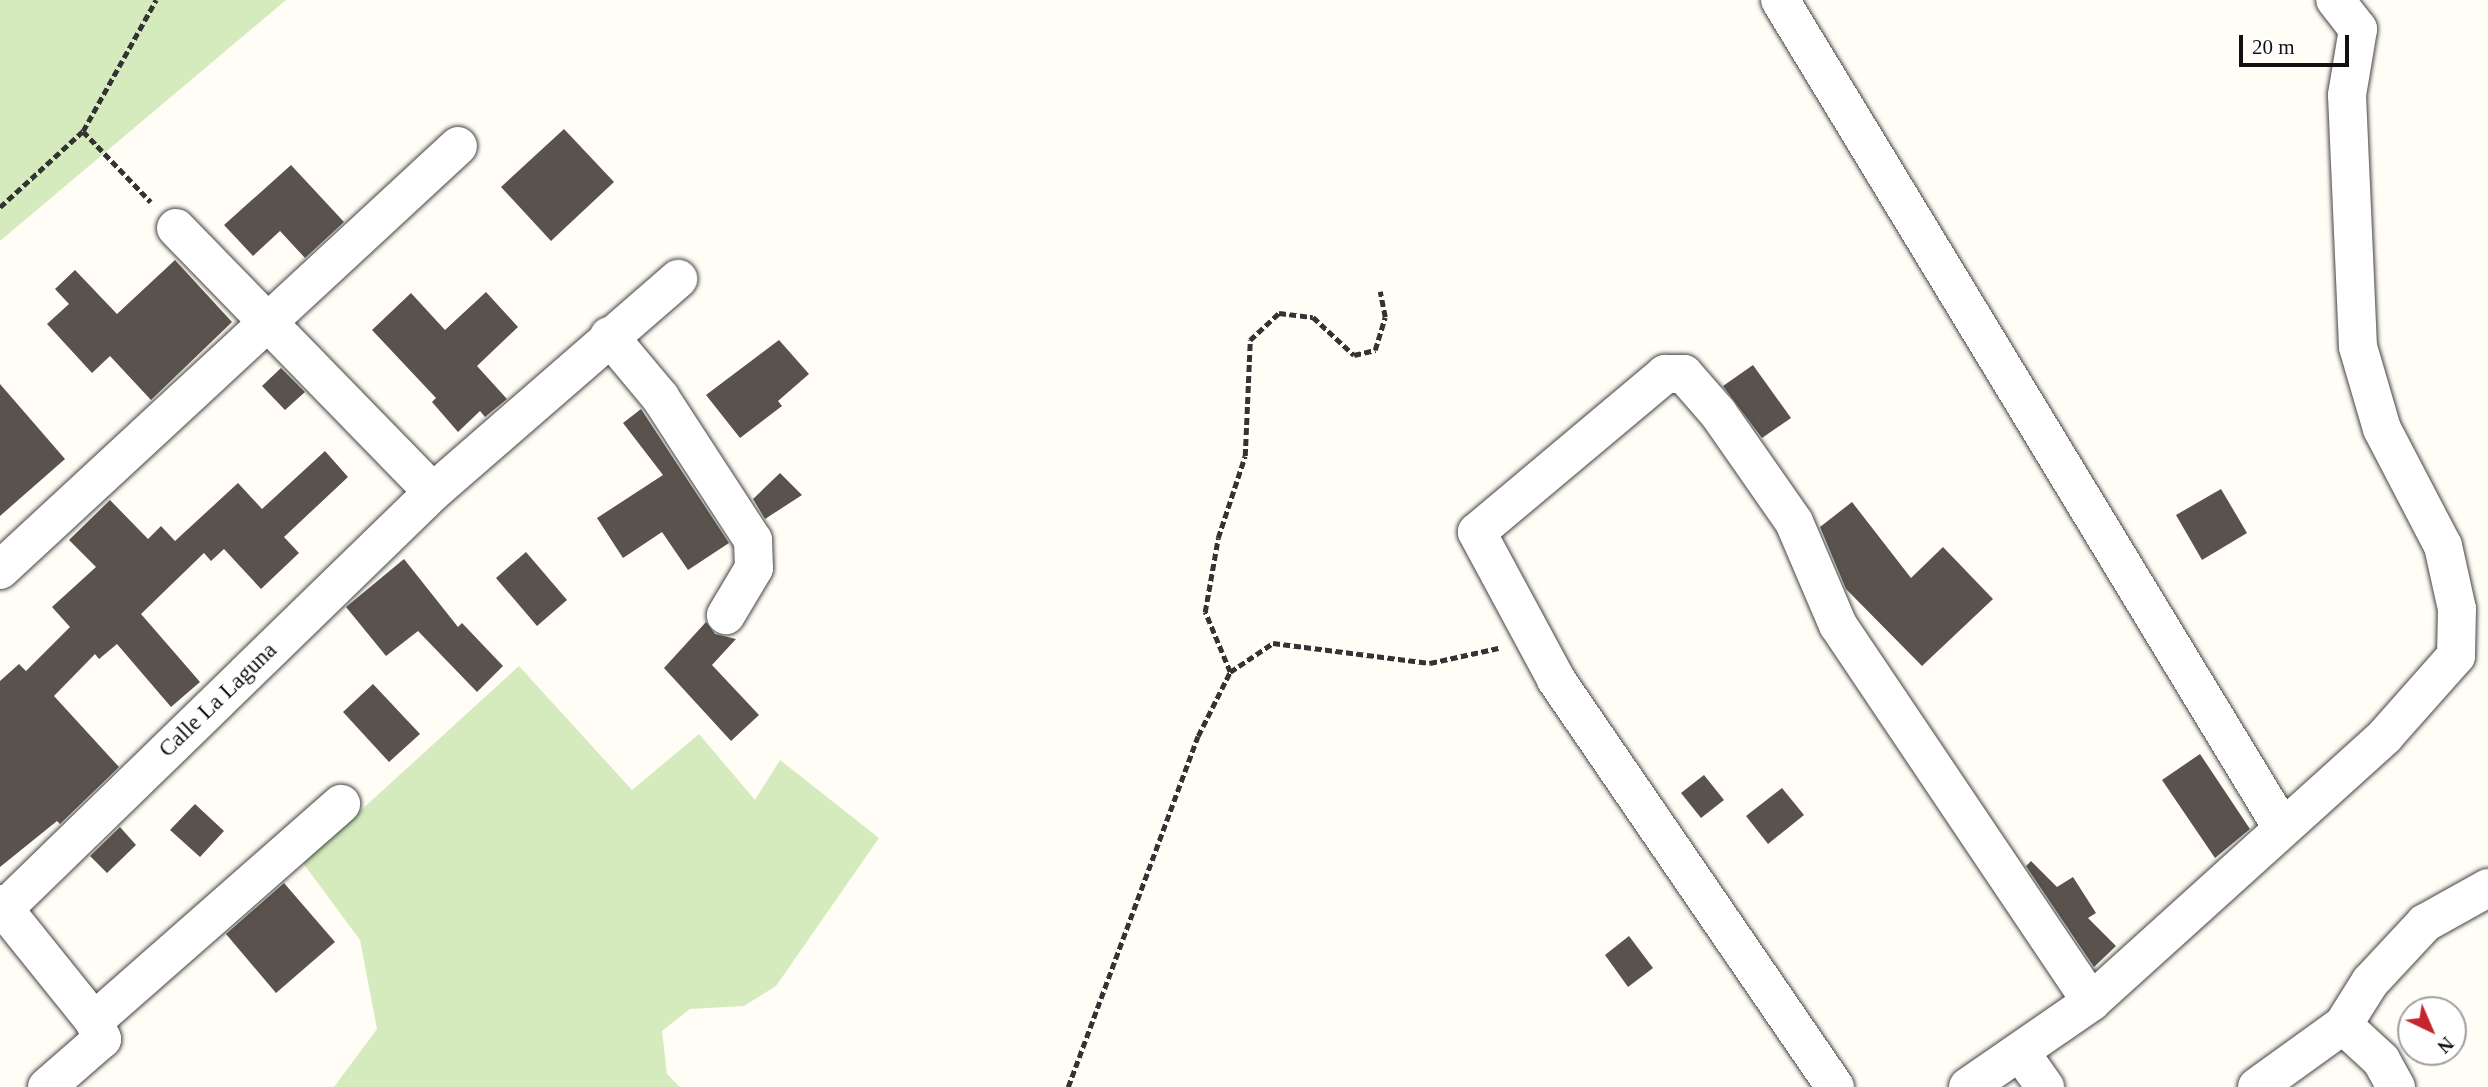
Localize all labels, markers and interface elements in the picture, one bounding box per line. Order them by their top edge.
scale bar [2243,21,2353,65]
text: 20 m [2252,35,2295,59]
street label: Calle La Laguna [153,637,283,763]
north arrow [2397,996,2467,1066]
text: N [2433,1033,2458,1057]

